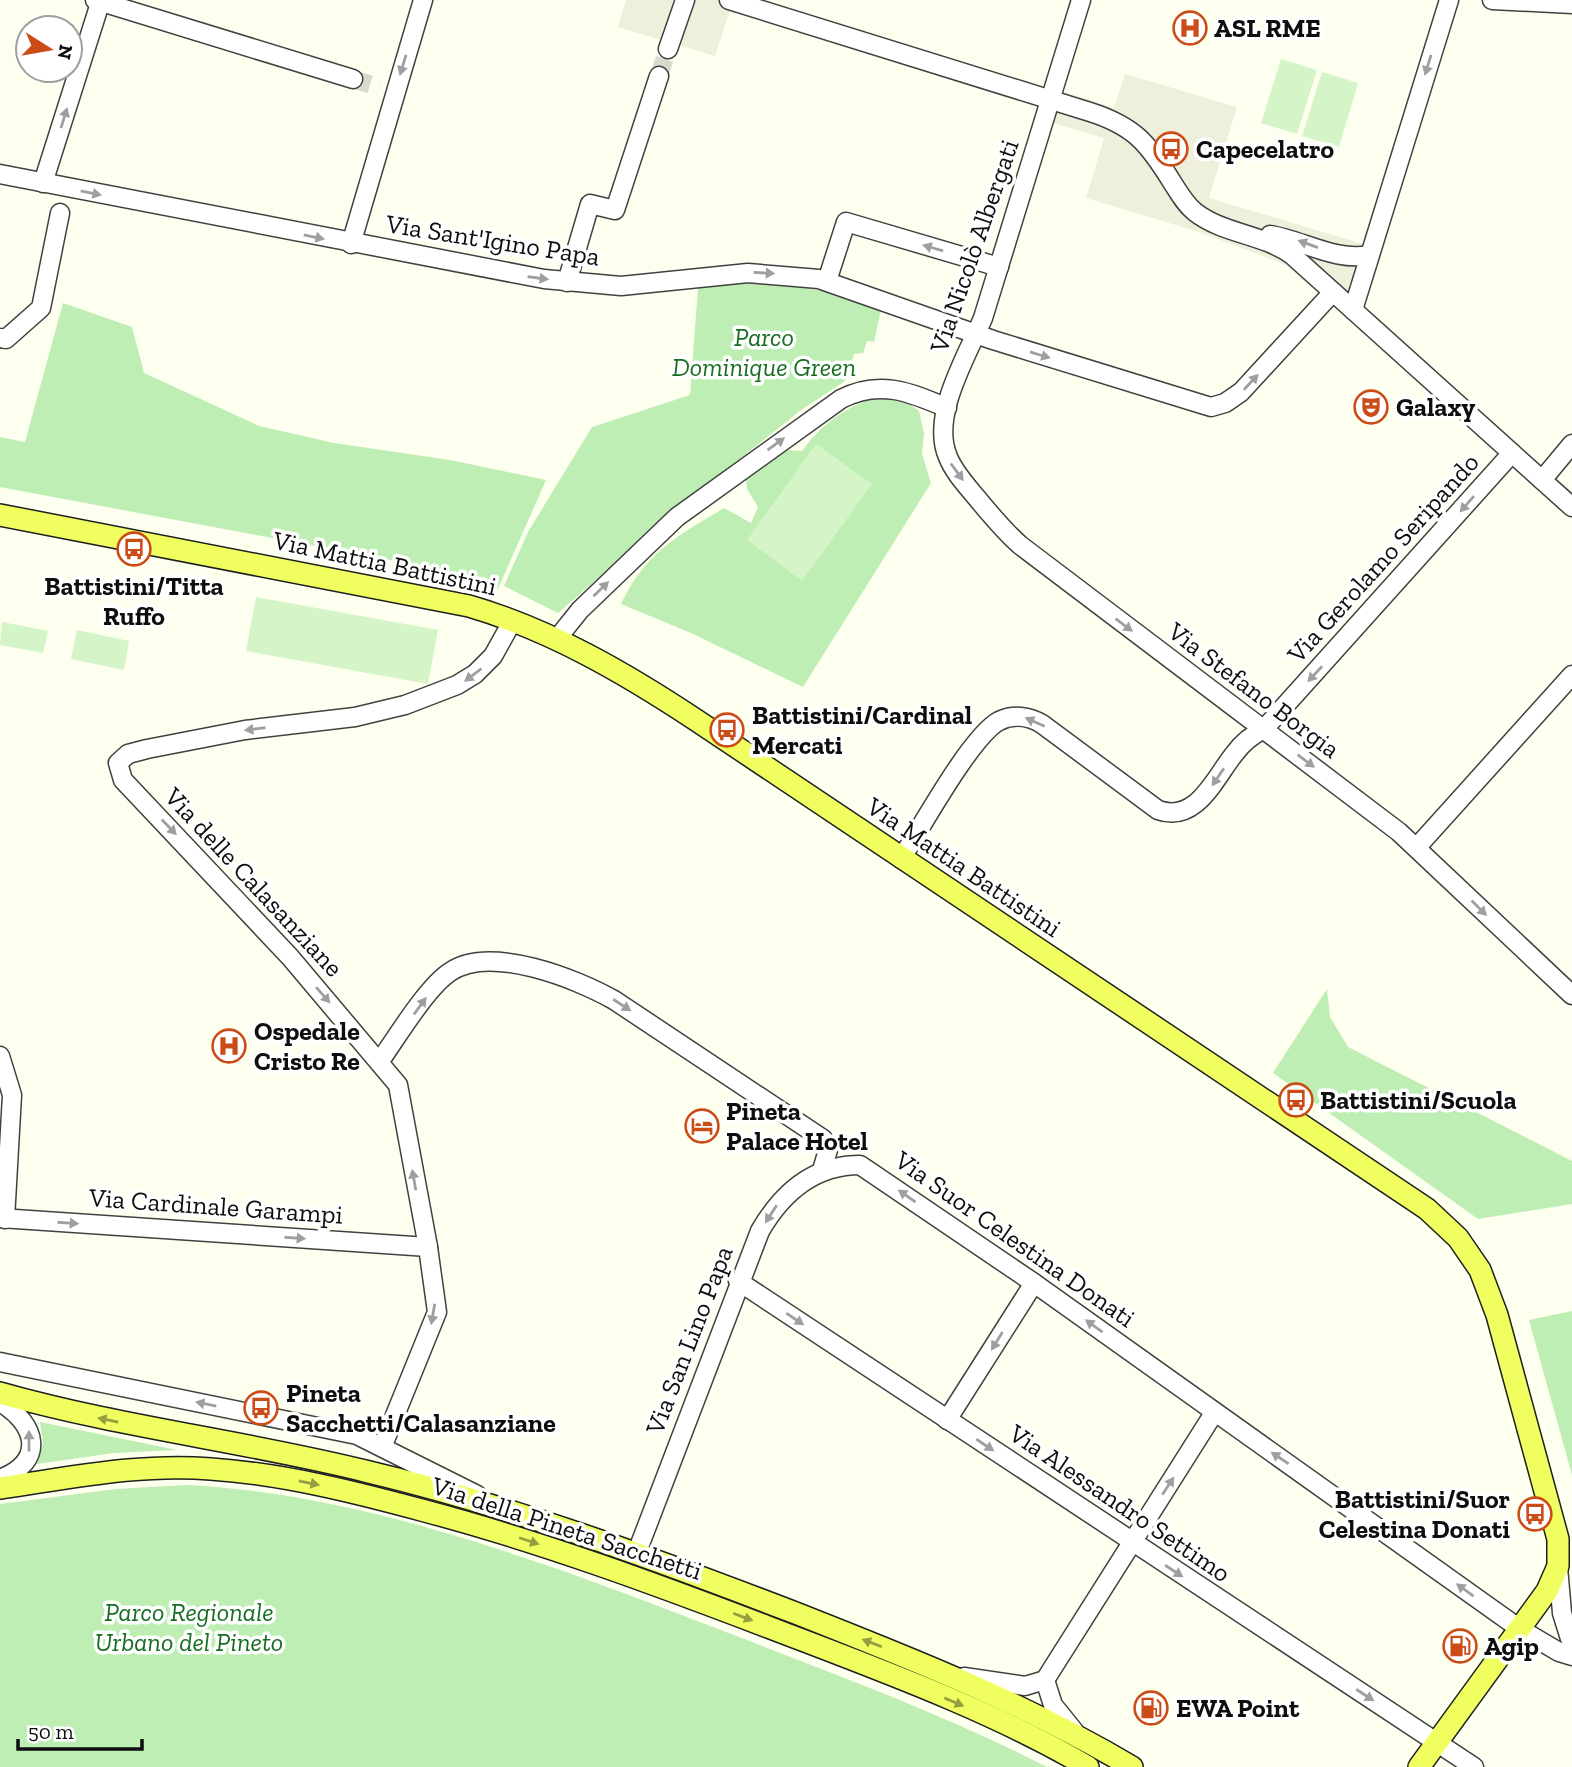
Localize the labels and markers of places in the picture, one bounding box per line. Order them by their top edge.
hospital icon: ASL RME [1171,9,1209,47]
place label: ASL RME [1214,12,1321,44]
bus stop icon: Capecelatro [1152,130,1190,168]
place label: Capecelatro [1196,133,1334,165]
theatre icon: Galaxy [1352,388,1390,426]
place label: Galaxy [1396,391,1475,423]
bus stop icon: Battistini/Titta Ruffo [115,530,153,568]
place label: Battistini/Titta Ruffo [44,570,224,632]
place label: Battistini/Cardinal Mercati [752,699,972,761]
bus stop icon: Battistini/Cardinal Mercati [708,711,746,749]
place label: Ospedale Cristo Re [254,1015,360,1077]
hospital icon: Ospedale Cristo Re [210,1027,248,1065]
bus stop icon: Battistini/Scuola [1277,1081,1315,1119]
place label: Battistini/Scuola [1320,1084,1517,1116]
place label: Pineta Palace Hotel [726,1095,868,1157]
hotel icon: Pineta Palace Hotel [683,1107,721,1145]
place label: Pineta Sacchetti/Calasanziane [286,1377,556,1439]
bus stop icon: Pineta Sacchetti/Calasanziane [242,1389,280,1427]
place label: Battistini/Suor Celestina Donati [1319,1483,1510,1545]
bus stop icon: Battistini/Suor Celestina Donati [1516,1495,1554,1533]
fuel station icon: Agip [1441,1627,1479,1665]
place label: Agip [1484,1630,1539,1662]
fuel station icon: EWA Point [1132,1689,1170,1727]
place label: EWA Point [1176,1692,1300,1724]

